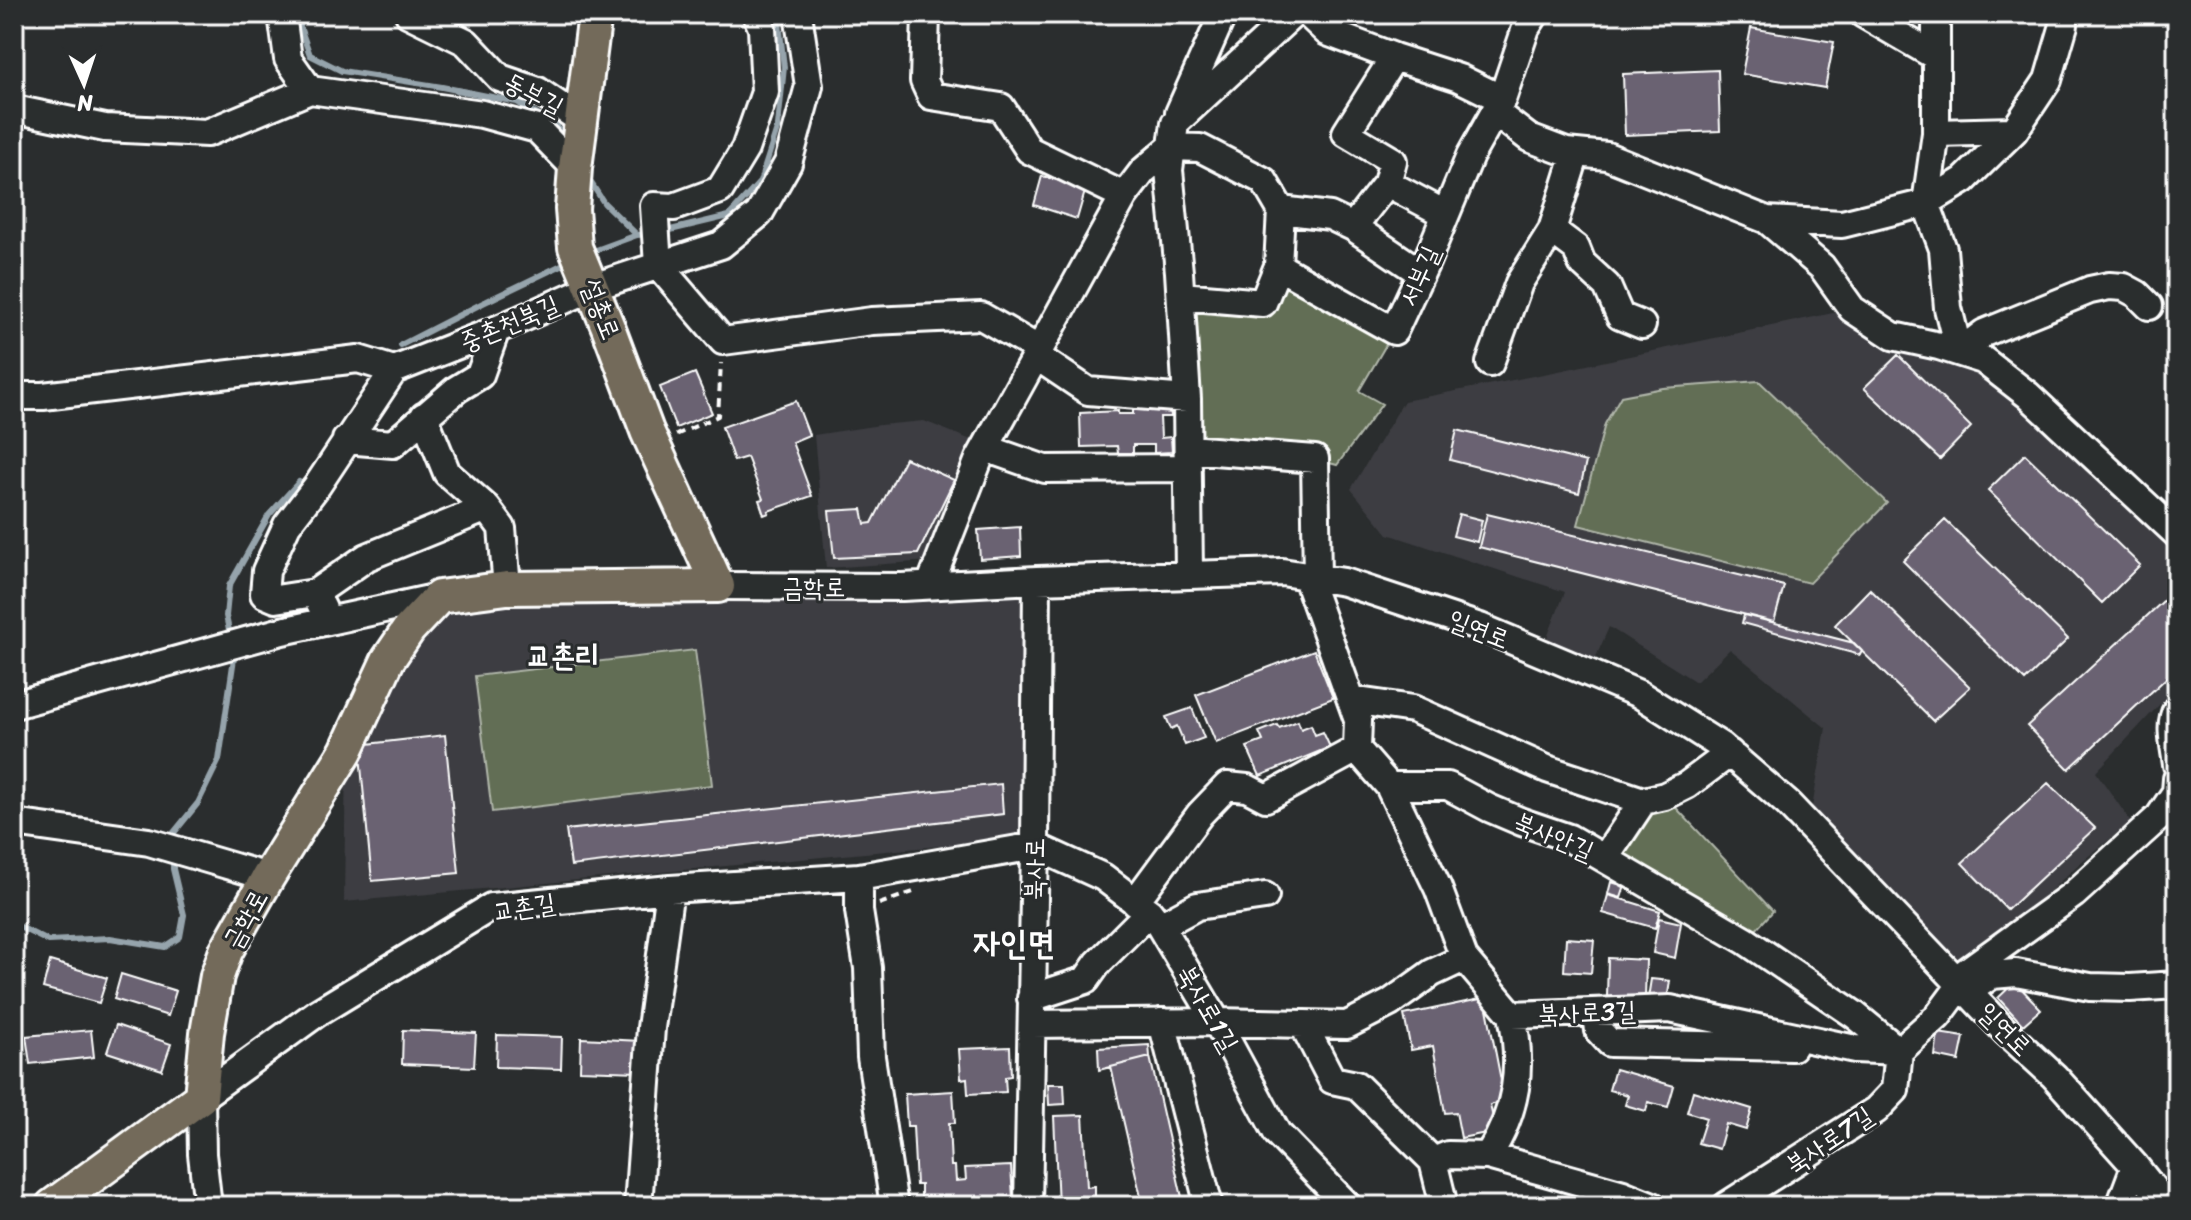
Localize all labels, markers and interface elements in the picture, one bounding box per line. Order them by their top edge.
north arrow [44,44,124,124]
street label: 동부길 [495,59,573,129]
text: N [76,84,95,123]
street label: 서부길 [1385,238,1453,314]
street label: 설총로 [568,271,634,347]
street label: 중촌천북길 [452,281,566,365]
street label: 금학로 [783,564,845,610]
street label: 일연로 [1441,596,1517,662]
district label: 교촌리 [527,629,599,683]
street label: 북사안길 [1506,798,1602,874]
street label: 북사로 [1010,837,1058,901]
street label: 교촌길 [489,879,559,935]
street label: 금학로 [210,880,280,958]
district label: 자인면 [973,913,1055,973]
street label: 북사로1길 [1164,955,1252,1061]
street label: 북사로3길 [1537,987,1637,1037]
street label: 일연로 [1967,991,2043,1067]
street label: 북사로7길 [1775,1093,1883,1187]

